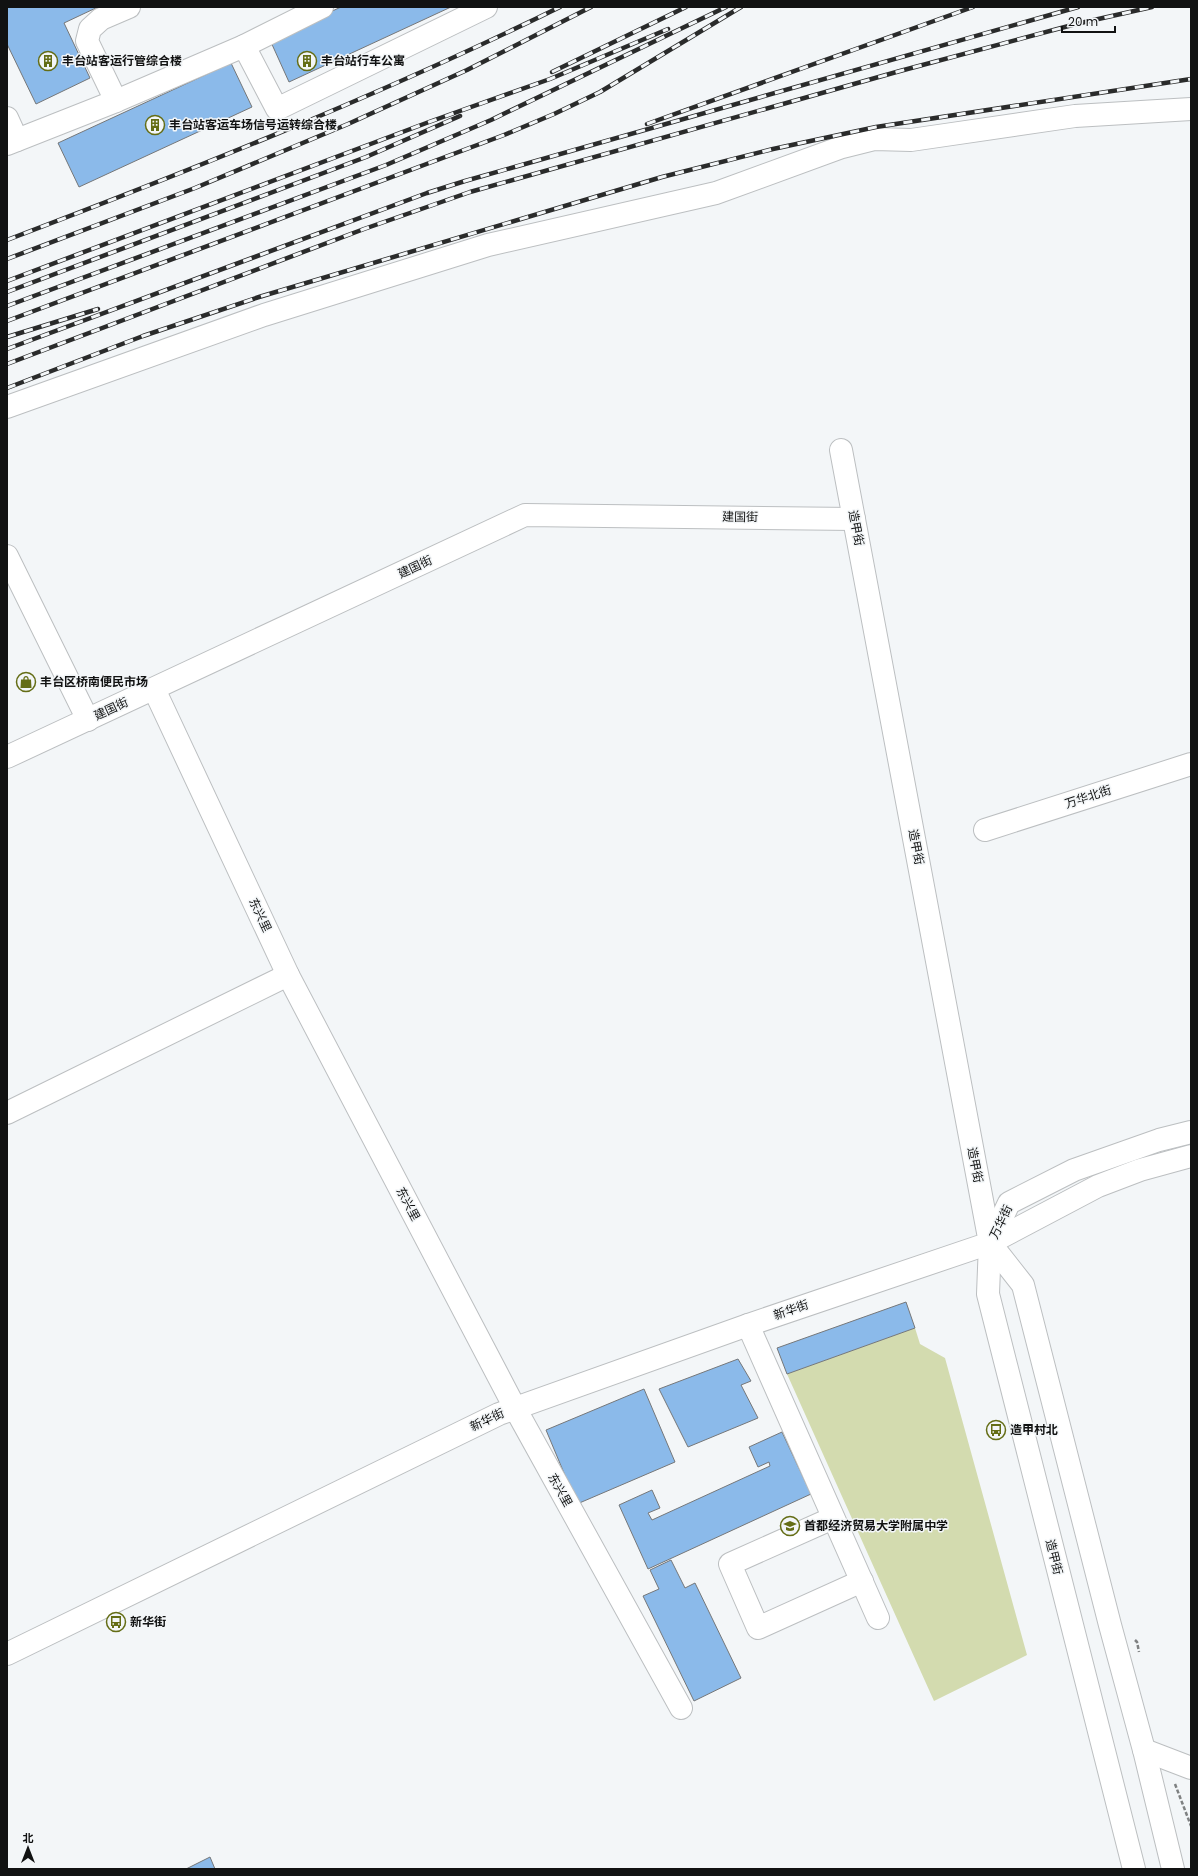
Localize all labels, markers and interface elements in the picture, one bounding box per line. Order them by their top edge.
scale bar [1062,8,1115,34]
text: 20 m [1068,13,1098,30]
building icon: 丰台站客运行管综合楼 [37,50,59,72]
building icon: 丰台站行车公寓 [296,50,318,72]
place label: 丰台站客运行管综合楼 [62,52,182,69]
place label: 丰台站行车公寓 [321,52,405,69]
building icon: 丰台站客运车场信号运转综合楼 [144,114,166,136]
place label: 丰台站客运车场信号运转综合楼 [169,116,337,133]
street label: 建国街 [722,508,758,525]
street label: 造甲街 [845,509,868,547]
street label: 建国街 [395,551,435,582]
shop icon: 丰台区桥南便民市场 [15,671,37,693]
place label: 丰台区桥南便民市场 [40,673,148,690]
street label: 建国街 [91,693,131,724]
street label: 万华北街 [1062,781,1113,812]
street label: 造甲街 [905,828,928,866]
street label: 东兴里 [245,895,276,935]
street label: 造甲街 [964,1146,987,1184]
street label: 东兴里 [392,1184,424,1224]
street label: 万华街 [985,1202,1016,1242]
street label: 新华街 [771,1296,811,1323]
street label: 新华街 [467,1404,507,1435]
bus stop icon: 造甲村北 [985,1419,1007,1441]
place label: 造甲村北 [1010,1421,1058,1438]
street label: 东兴里 [544,1470,577,1510]
school or university icon: 首都经济贸易大学附属中学 [779,1515,801,1537]
place label: 首都经济贸易大学附属中学 [804,1517,948,1534]
street label: 造甲街 [1042,1537,1067,1576]
bus stop icon: 新华街 [105,1611,127,1633]
place label: 新华街 [130,1613,166,1630]
north arrow [8,1828,48,1868]
text: 北 [23,1830,34,1846]

